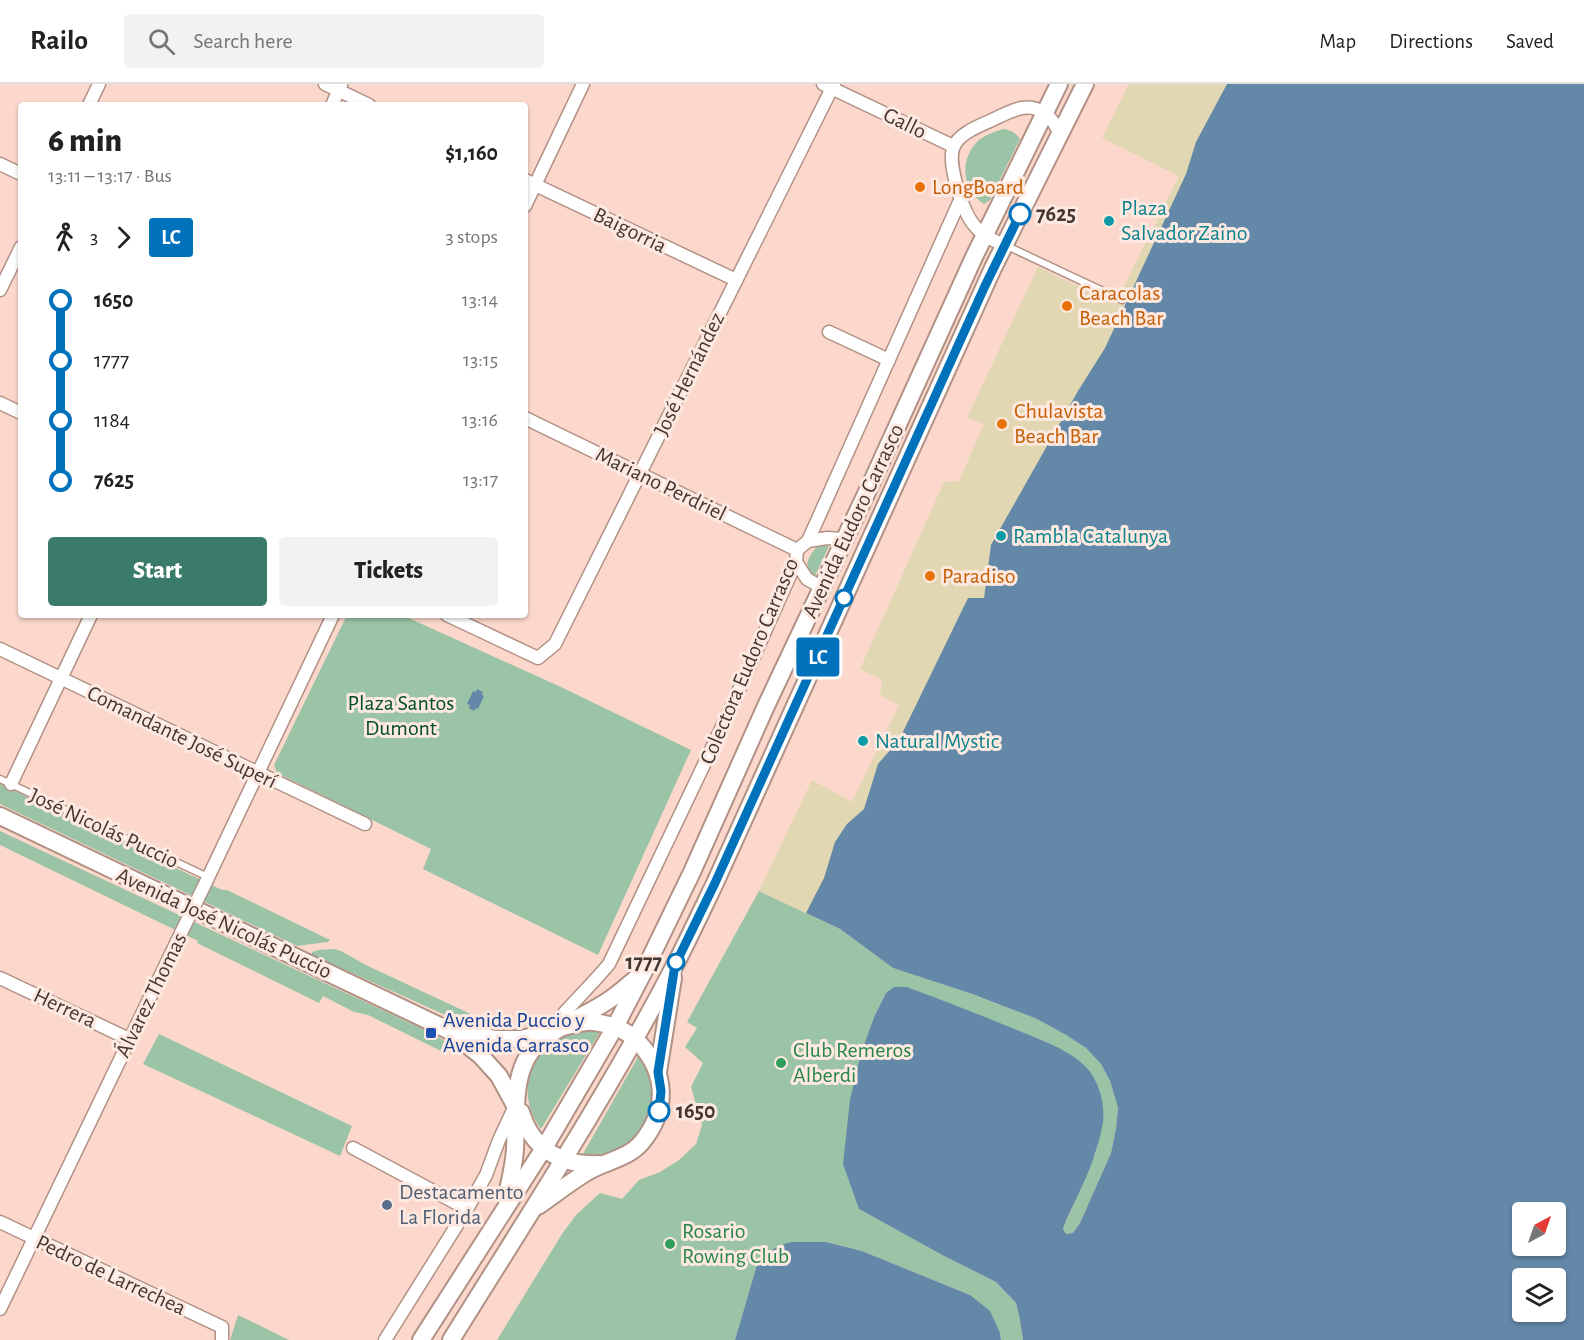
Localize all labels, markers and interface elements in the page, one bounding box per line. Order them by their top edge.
search box [124,14,544,68]
icon: search [145,25,178,58]
text: Railo [30,27,88,55]
text: Search here [193,30,293,52]
text: Map [1320,31,1356,52]
text: Directions [1389,31,1473,52]
text: Saved [1506,31,1554,52]
street label: Gallo [880,103,930,143]
text: 6 min [48,125,122,158]
text: $1,160 [445,142,498,164]
text: 13:11 – 13:17 · Bus [48,166,172,186]
place label: LongBoard [932,176,1024,198]
marker: LongBoard [913,180,927,194]
place label: Plaza Salvador Zaino [1121,197,1248,244]
street label: Baigorria [590,203,670,257]
marker: 7625 [1009,203,1031,225]
place label: 7625 [1036,203,1076,225]
marker: Plaza Salvador Zaino [1102,214,1116,228]
icon: walk [48,221,81,254]
icon: forward [107,221,140,254]
text: 3 [90,227,98,247]
text: LC [161,227,181,248]
text: 3 stops [446,227,498,247]
place label: Caracolas Beach Bar [1079,282,1163,329]
text: 1650 [94,289,134,311]
text: 13:14 [462,290,498,310]
marker: Caracolas Beach Bar [1060,299,1074,313]
street label: José Hernández [650,309,728,439]
text: 1777 [94,349,129,371]
text: 13:15 [463,350,498,370]
place label: Chulavista Beach Bar [1014,400,1103,447]
text: 1184 [94,409,130,431]
text: 13:16 [462,410,498,430]
marker: Chulavista Beach Bar [995,417,1009,431]
street label: Avenida Eudoro Carrasco [798,421,908,621]
street label: Mariano Perdriel [592,443,730,525]
text: 7625 [94,469,134,491]
text: 13:17 [463,470,498,490]
place label: Rambla Catalunya [1013,525,1168,547]
marker: Rambla Catalunya [994,529,1008,543]
button: Start [48,537,267,606]
button: Tickets [279,537,498,606]
street label: Colectora Eudoro Carrasco [696,555,802,767]
place label: Paradiso [942,565,1016,587]
marker: Paradiso [923,569,937,583]
unlabelled marker [835,589,853,607]
line badge: LC [791,638,845,676]
text: LC [808,647,828,668]
street label: Comandante José Superí [84,681,281,793]
park label: Plaza Santos Dumont [348,692,454,739]
place label: Natural Mystic [875,730,1000,752]
marker: Natural Mystic [856,734,870,748]
street label: José Nicolás Puccio [26,784,182,872]
street label: Avenida José Nicolás Puccio [113,863,335,983]
street label: Álvarez Thomas [111,929,191,1061]
place label: 1777 [626,951,662,973]
marker: 1777 [667,953,685,971]
street label: Herrera [30,984,100,1032]
place label: Avenida Puccio y Avenida Carrasco [443,1009,589,1056]
marker: Avenida Puccio y Avenida Carrasco [424,1026,438,1040]
place label: Club Remeros Alberdi [793,1039,911,1086]
marker: Club Remeros Alberdi [774,1056,788,1070]
marker: 1650 [648,1100,670,1122]
place label: 1650 [676,1100,716,1122]
place label: Destacamento La Florida [399,1181,523,1228]
marker: Destacamento La Florida [380,1198,394,1212]
north arrow [1512,1202,1566,1256]
map controls [1512,1202,1566,1322]
place label: Rosario Rowing Club [682,1220,789,1267]
street label: Pedro de Larrechea [33,1231,189,1319]
marker: Rosario Rowing Club [663,1237,677,1251]
button: layers [1512,1268,1566,1322]

